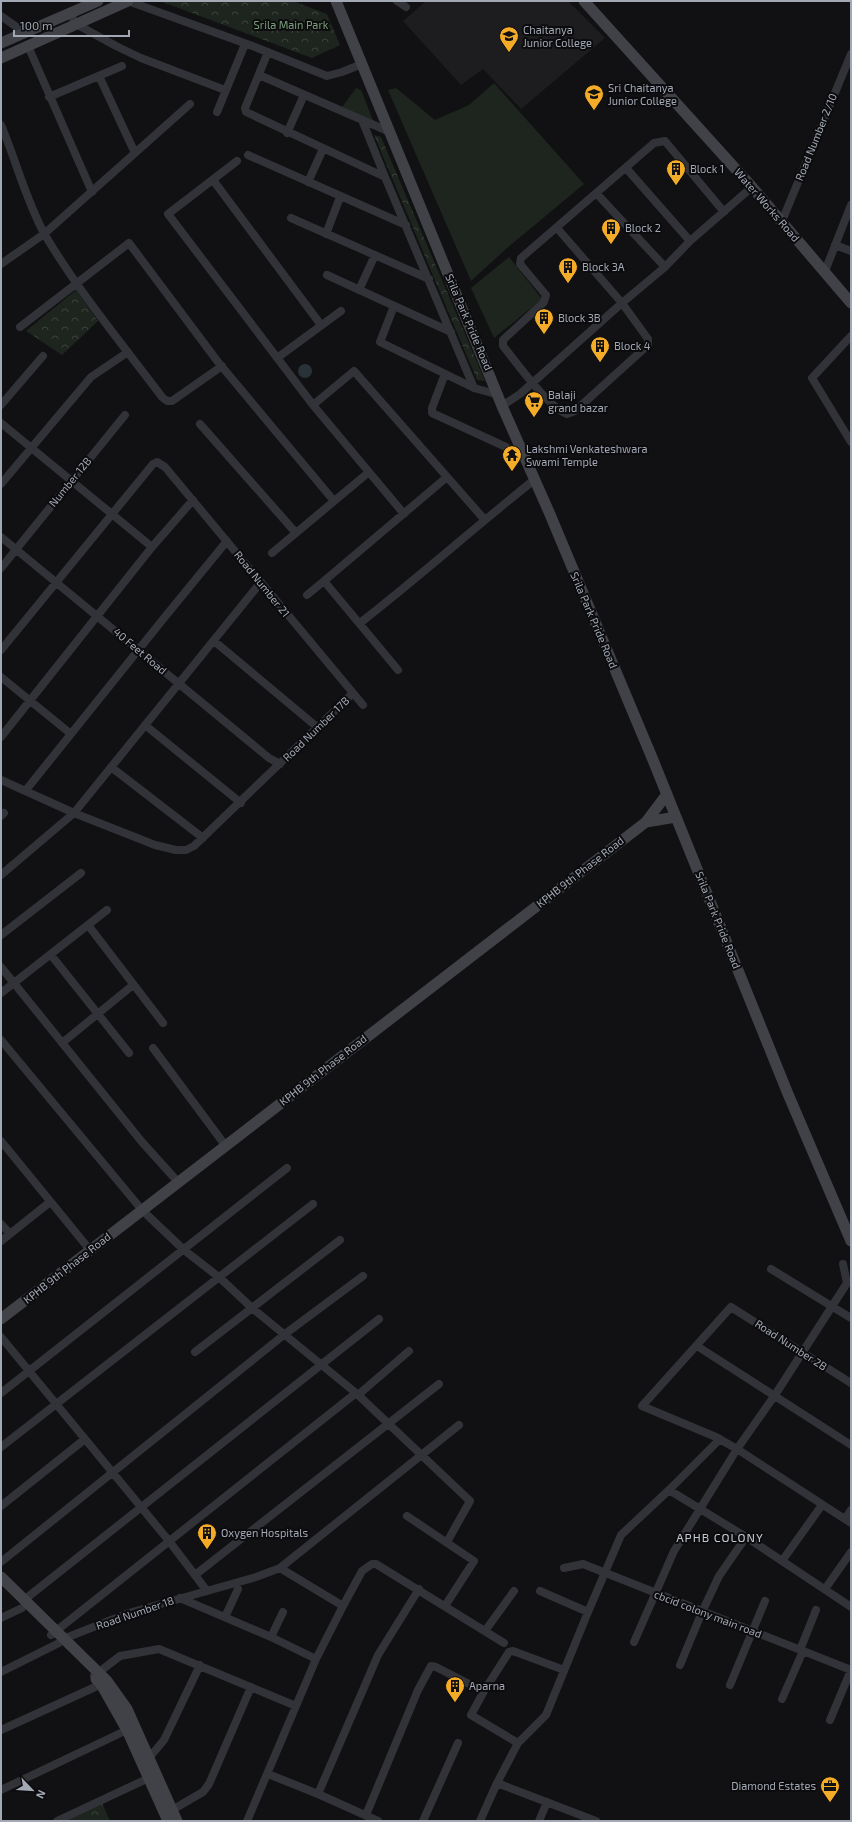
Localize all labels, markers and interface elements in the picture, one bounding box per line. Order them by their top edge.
scale bar [14,12,129,38]
text: 100 m [20,18,52,32]
park label: Srila Main Park [254,18,329,31]
place label: Chaitanya Junior College [523,23,592,49]
school or university icon: Chaitanya Junior College [498,25,520,53]
place label: Sri Chaitanya Junior College [608,81,677,107]
school or university icon: Sri Chaitanya Junior College [583,83,605,111]
street label: Road Number 2/10 [792,91,839,182]
building icon: Block 1 [665,158,687,186]
place label: Block 1 [690,162,724,175]
street label: Water Works Road [732,165,803,244]
building icon: Block 2 [600,217,622,245]
place label: Block 2 [625,221,661,234]
building icon: Block 3A [557,256,579,284]
place label: Block 3A [582,260,625,273]
street label: Srila Park Pride Road [443,272,496,372]
building icon: Block 3B [533,307,555,335]
place label: Block 3B [558,311,601,324]
building icon: Block 4 [589,335,611,363]
place label: Block 4 [614,339,651,352]
place label: Balaji grand bazar [548,388,609,414]
supermarket icon: Balaji grand bazar [523,390,545,418]
place label: Lakshmi Venkateshwara Swami Temple [526,442,648,468]
temple icon: Lakshmi Venkateshwara Swami Temple [501,444,523,472]
street label: Number 12B [46,454,94,509]
street label: Road Number 21 [232,548,293,619]
street label: Srila Park Pride Road [568,570,621,670]
street label: 40 Feet Road [111,625,170,677]
street label: Road Number 17B [280,694,352,764]
street label: KPHB 9th Phase Road [533,834,626,910]
street label: Srila Park Pride Road [693,869,744,970]
street label: KPHB 9th Phase Road [276,1032,369,1108]
street label: KPHB 9th Phase Road [20,1230,113,1306]
street label: Road Number 2B [753,1316,830,1373]
building icon: Oxygen Hospitals [196,1522,218,1550]
place label: Oxygen Hospitals [221,1526,309,1539]
district label: APHB COLONY [676,1530,764,1544]
street label: cbcid colony main road [653,1587,764,1640]
street label: Road Number 18 [94,1593,175,1632]
building icon: Aparna [444,1675,466,1703]
place label: Aparna [469,1679,505,1692]
north arrow [12,1770,52,1810]
office icon: Diamond Estates [819,1775,841,1803]
place label: Diamond Estates [731,1779,816,1792]
text: N [34,1788,49,1801]

